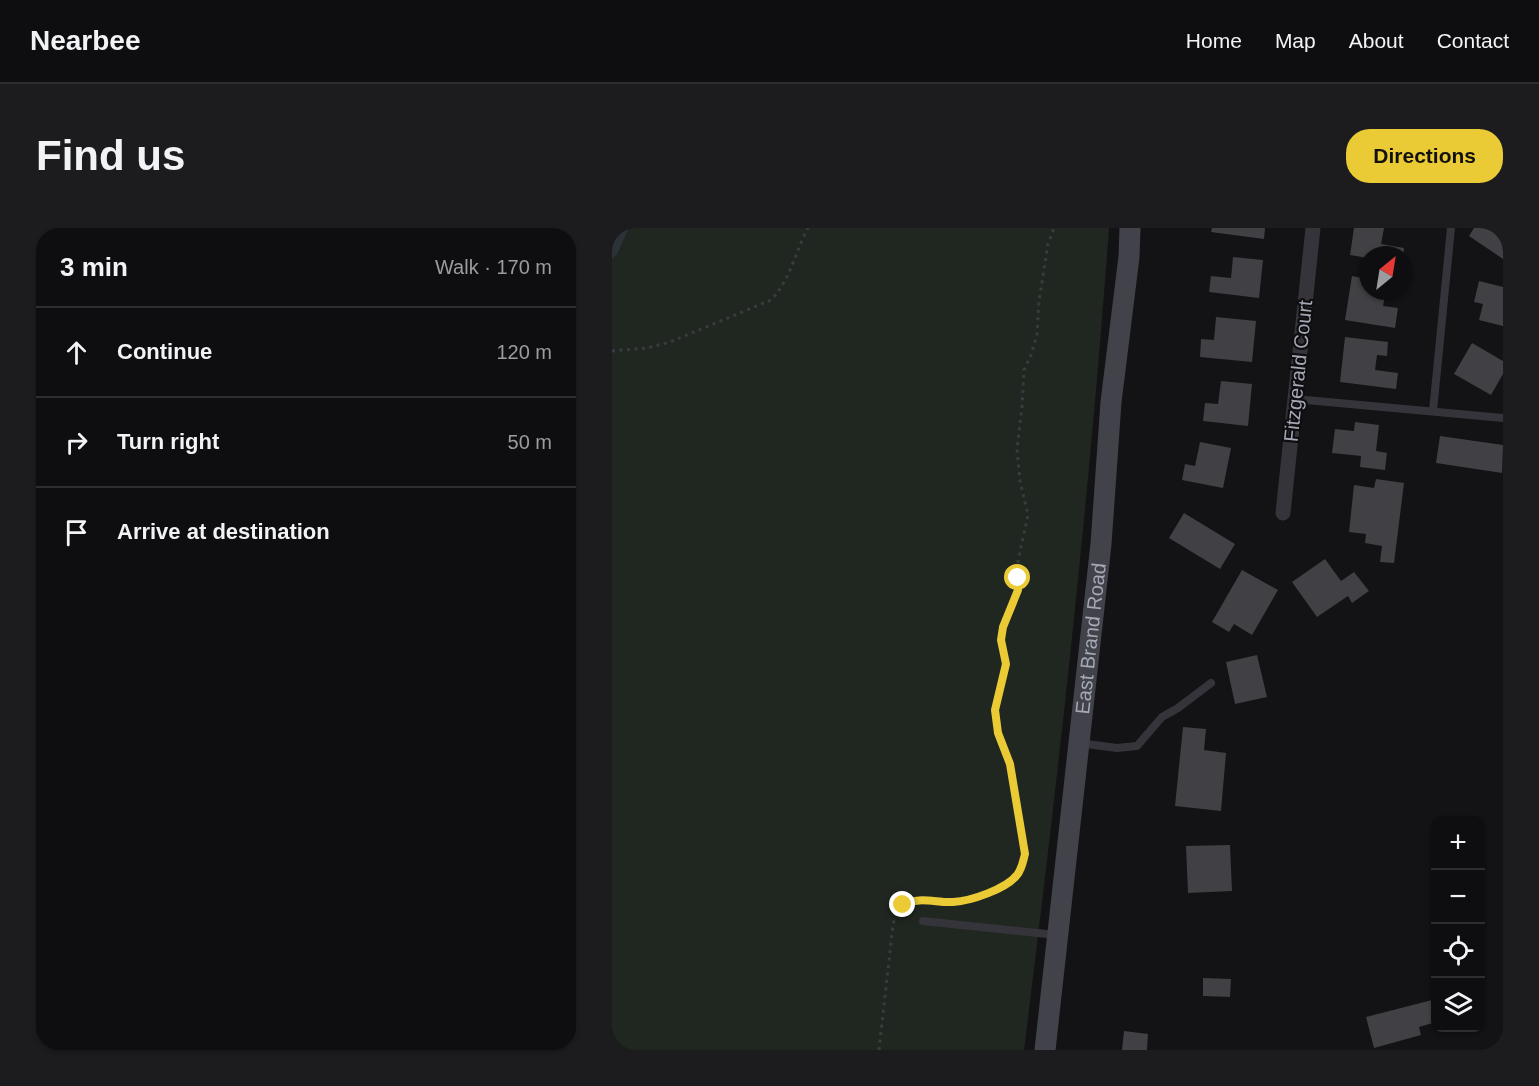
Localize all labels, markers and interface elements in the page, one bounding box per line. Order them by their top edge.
text: Nearbee [30,25,141,56]
text: Home [1186,29,1242,52]
text: Map [1275,29,1316,52]
text: About [1349,29,1404,52]
text: Contact [1437,29,1509,52]
button: Directions [1346,129,1503,183]
text: Find us [36,132,185,179]
north arrow [1359,246,1413,300]
text: 3 min [60,252,128,282]
text: Walk · 170 m [435,256,552,278]
street label: Fitzgerald Court [1280,299,1316,443]
icon: ahead [60,336,93,369]
text: Continue [117,339,212,364]
text: 120 m [496,341,552,363]
icon: right [60,426,93,459]
text: Turn right [117,429,219,454]
text: 50 m [508,431,552,453]
icon: arrive [60,516,93,549]
text: Arrive at destination [117,519,330,544]
street label: East Brand Road [1071,562,1110,715]
route start [1004,564,1030,590]
map controls [1431,816,1485,1032]
button: + [1431,816,1485,870]
button: − [1431,870,1485,924]
route end [889,891,915,917]
button: locate [1431,924,1485,978]
button: layers [1431,978,1485,1032]

